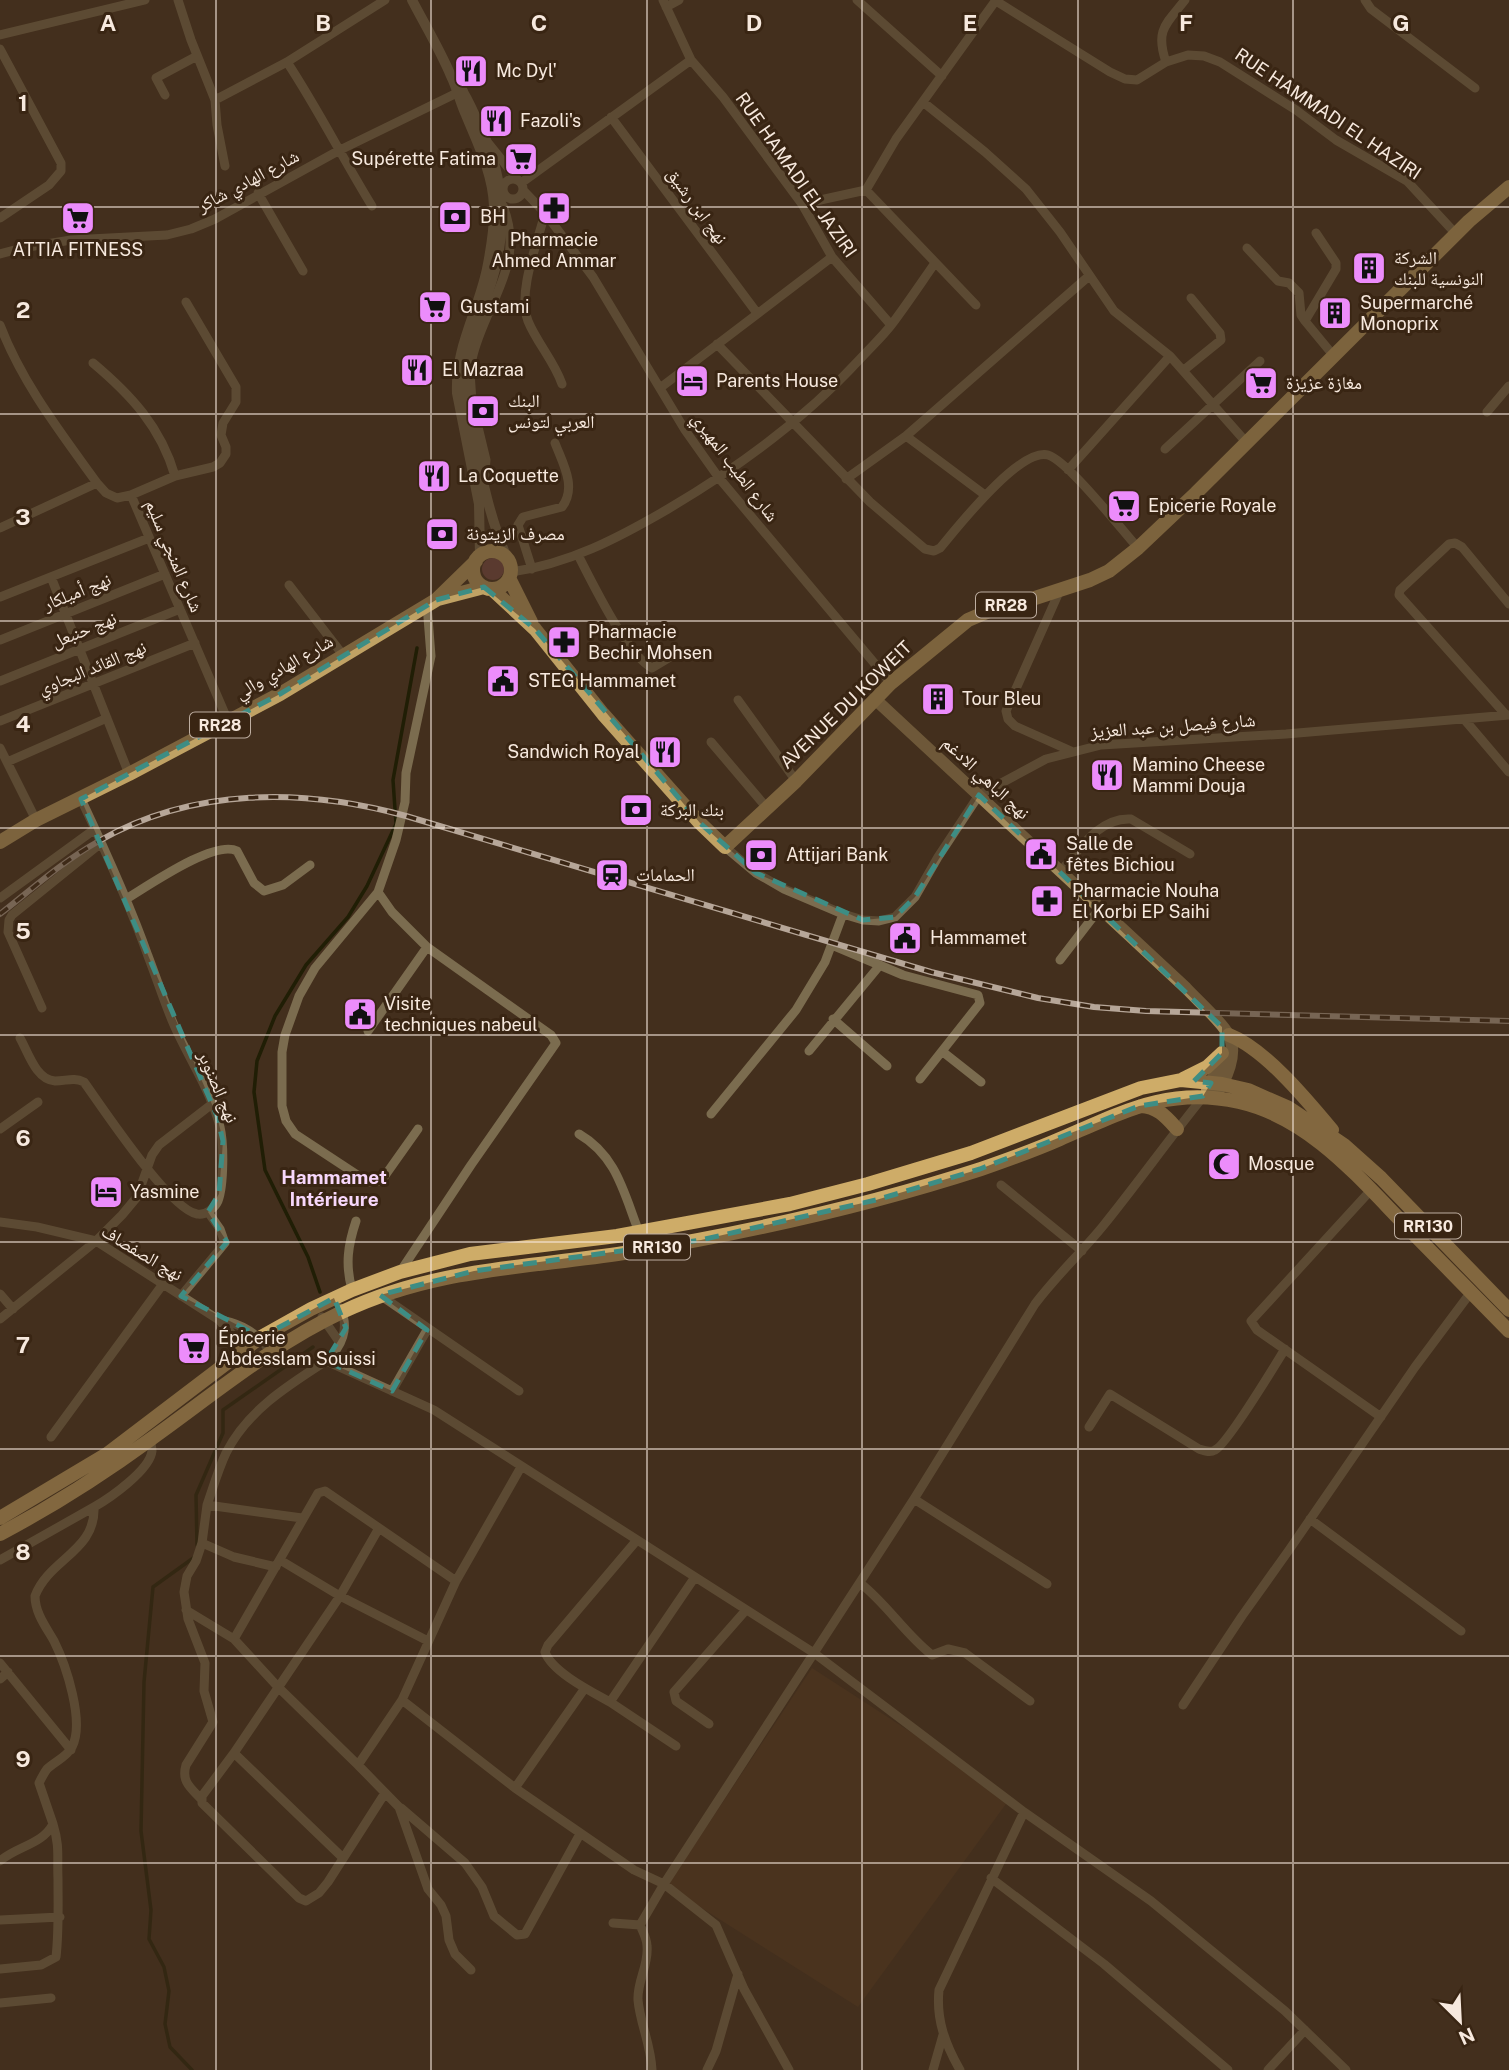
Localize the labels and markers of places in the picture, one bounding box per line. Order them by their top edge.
restaurant icon: Mc Dyl' [452,52,490,90]
place label: Mc Dyl' [496,60,557,81]
restaurant icon: Fazoli's [477,102,515,140]
place label: Fazoli's [520,110,581,131]
supermarket icon: Supérette Fatima [502,140,540,178]
place label: Supérette Fatima [351,148,496,169]
pharmacy icon: Pharmacie Ahmed Ammar [535,189,573,227]
bank icon: BH [436,198,474,236]
supermarket icon: ATTIA FITNESS [59,199,97,237]
place label: BH [480,206,506,227]
place label: Pharmacie Ahmed Ammar [492,229,616,271]
place label: ATTIA FITNESS [13,239,143,260]
place label: الشركة النونسية للبنك [1394,247,1484,290]
building icon: الشركة النونسية للبنك [1350,249,1388,287]
supermarket icon: Gustami [416,288,454,326]
place label: Supermarché Monoprix [1360,292,1473,334]
building icon: Supermarché Monoprix [1316,294,1354,332]
place label: Gustami [460,296,529,317]
restaurant icon: El Mazraa [398,351,436,389]
place label: El Mazraa [442,359,524,380]
hotel icon: Parents House [673,362,711,400]
supermarket icon: مغازة عزيزة [1242,364,1280,402]
place label: Parents House [716,370,838,391]
place label: مغازة عزيزة [1286,372,1362,393]
place label: البنك العربي لتونس [508,390,595,437]
bank icon: البنك العربي لتونس [464,392,502,430]
restaurant icon: La Coquette [415,457,453,495]
place label: La Coquette [458,465,559,486]
supermarket icon: Epicerie Royale [1105,487,1143,525]
place label: Epicerie Royale [1148,495,1276,516]
bank icon: مصرف الزيتونة [423,515,461,553]
place label: مصرف الزيتونة [466,523,565,544]
place label: Pharmacie Bechir Mohsen [588,621,712,663]
pharmacy icon: Pharmacie Bechir Mohsen [545,623,583,661]
public building icon: STEG Hammamet [484,662,522,700]
place label: STEG Hammamet [528,670,676,691]
building icon: Tour Bleu [919,680,957,718]
place label: Tour Bleu [962,688,1041,709]
restaurant icon: Sandwich Royal [646,733,684,771]
place label: Sandwich Royal [507,741,640,762]
place label: Mamino Cheese Mammi Douja [1132,754,1265,796]
restaurant icon: Mamino Cheese Mammi Douja [1088,756,1126,794]
bank icon: بنك البركة [617,791,655,829]
place label: بنك البركة [660,799,724,821]
place label: Salle de fêtes Bichiou [1066,833,1175,875]
public building icon: Salle de fêtes Bichiou [1022,835,1060,873]
bank icon: Attijari Bank [742,836,780,874]
place label: Attijari Bank [786,844,888,865]
station icon: الحمامات [593,856,631,894]
place label: الحمامات [636,864,695,885]
place label: Pharmacie Nouha El Korbi EP Saihi [1072,880,1219,922]
pharmacy icon: Pharmacie Nouha El Korbi EP Saihi [1028,882,1066,920]
public building icon: Hammamet [886,919,924,957]
place label: Hammamet [930,927,1027,948]
place label: Visite techniques nabeul [384,993,538,1035]
public building icon: Visite techniques nabeul [341,995,379,1033]
mosque icon: Mosque [1205,1145,1243,1183]
place label: Mosque [1248,1153,1314,1174]
hotel icon: Yasmine [87,1173,125,1211]
place label: Yasmine [130,1181,199,1202]
place label: Épicerie Abdesslam Souissi [218,1326,376,1369]
supermarket icon: Épicerie Abdesslam Souissi [175,1329,213,1367]

